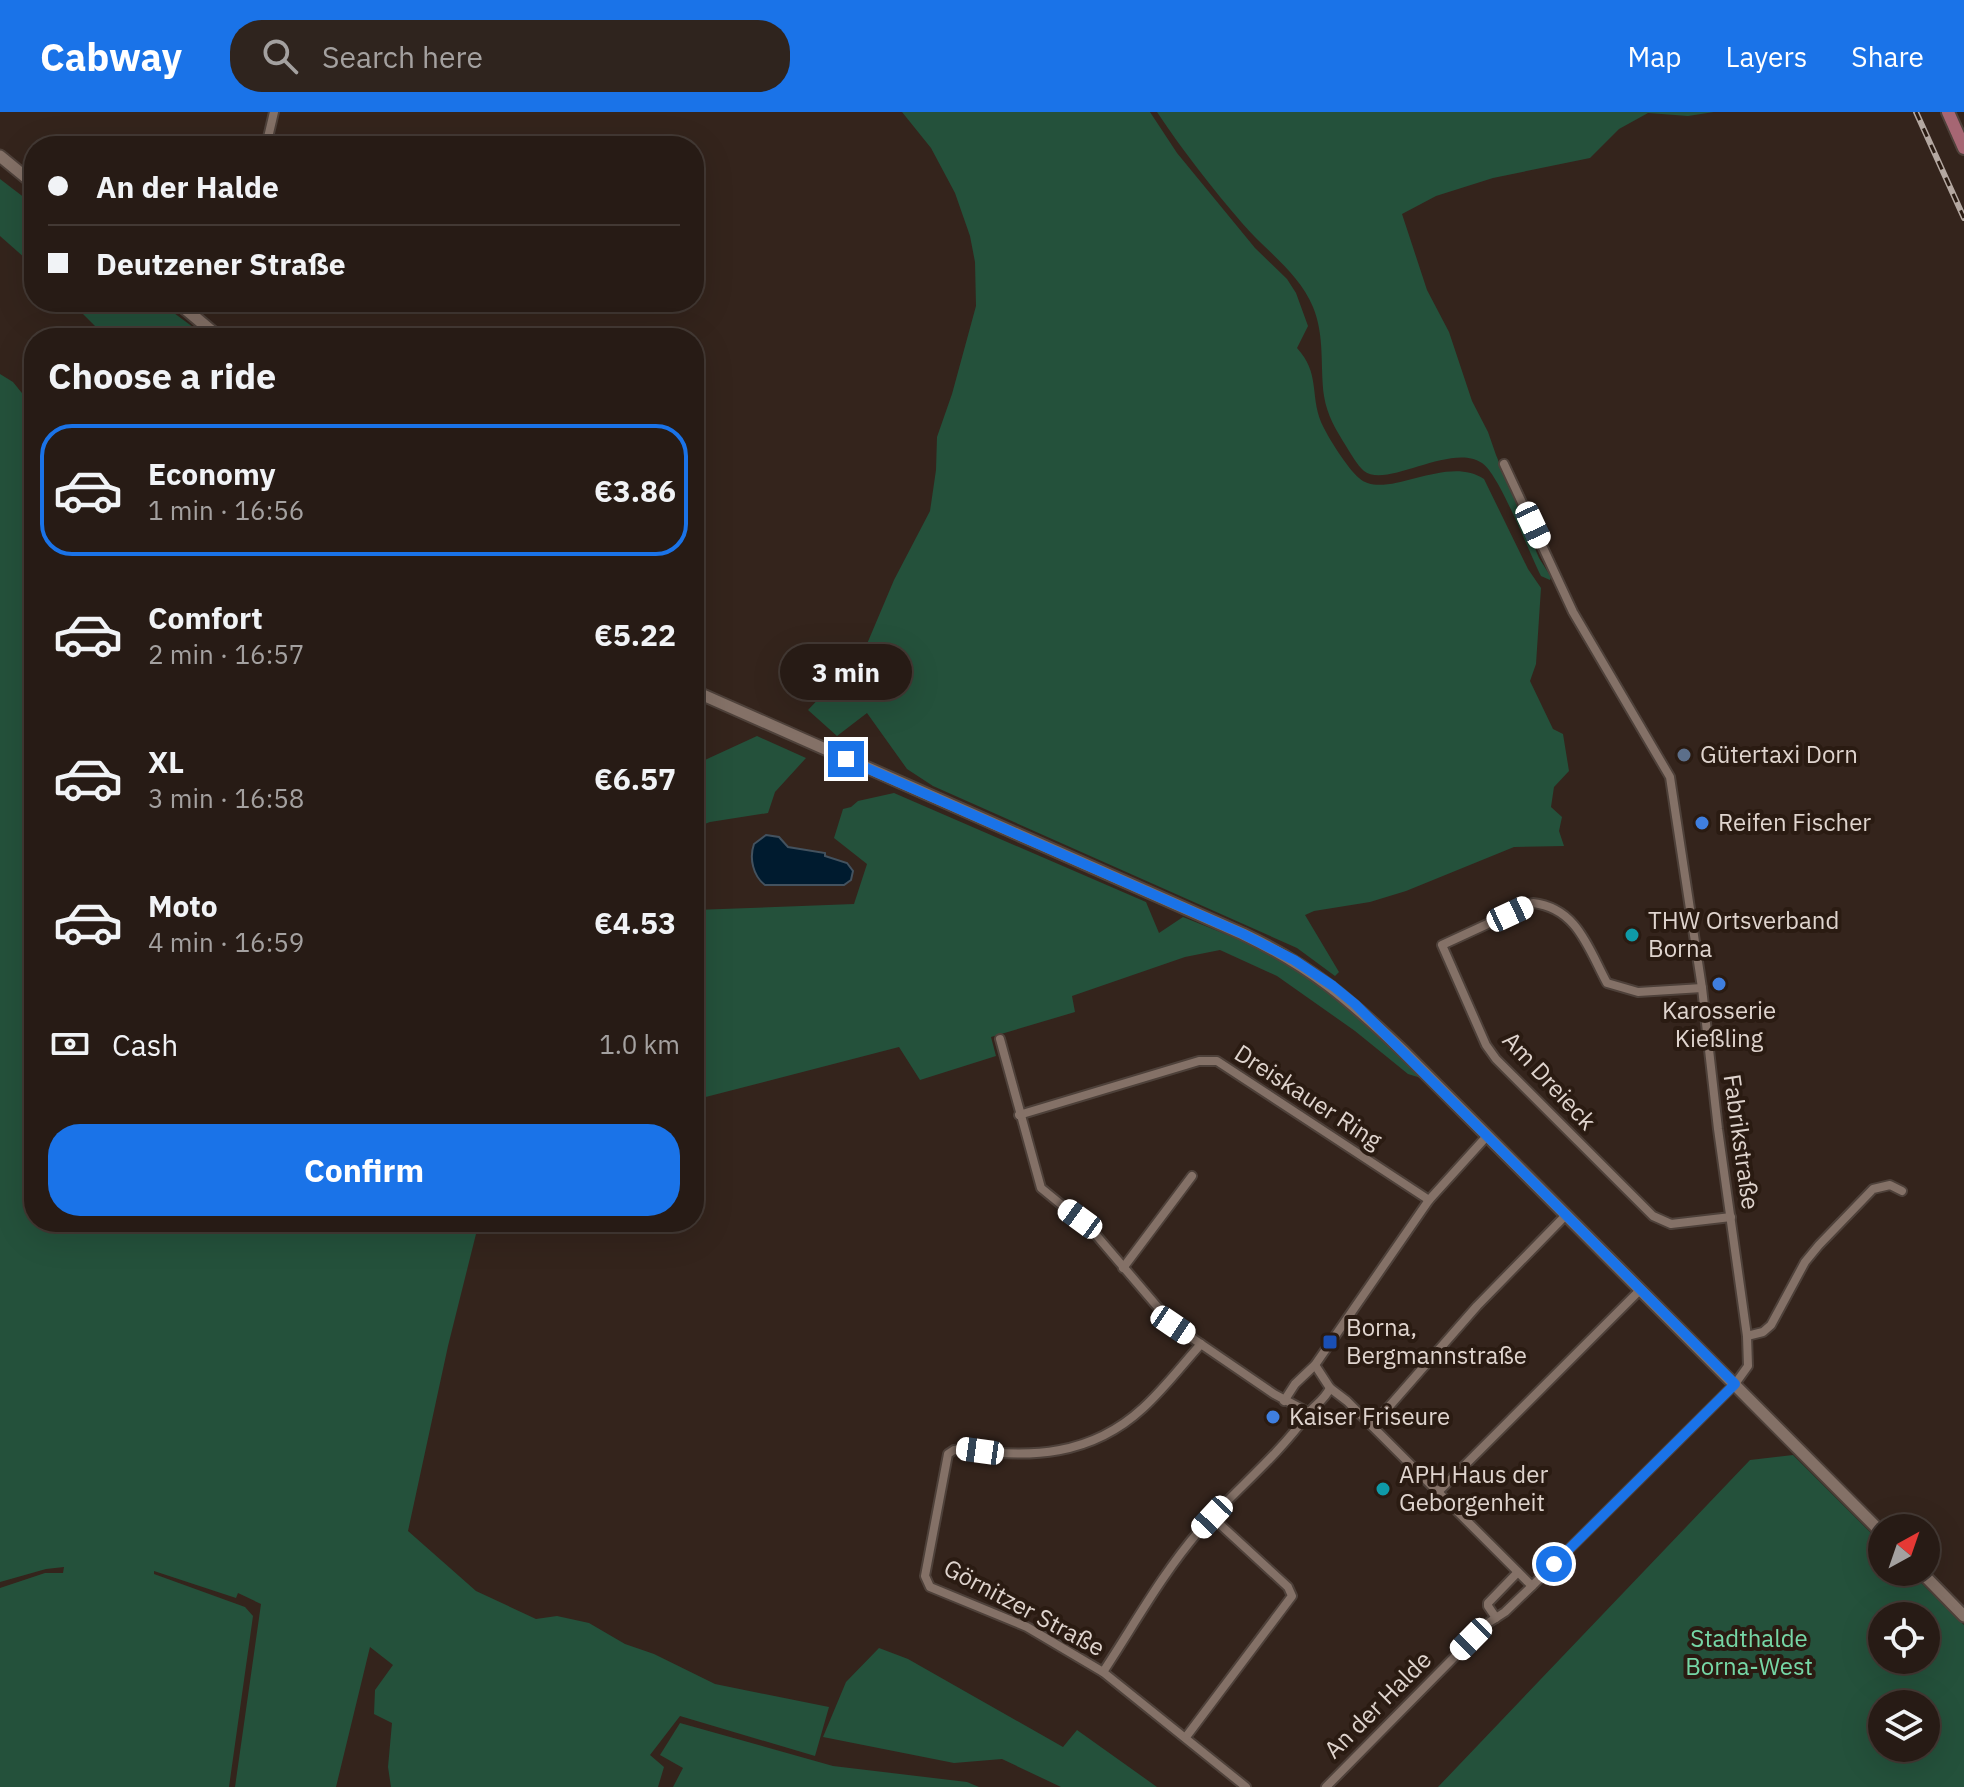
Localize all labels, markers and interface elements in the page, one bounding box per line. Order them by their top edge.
search box [230,20,790,92]
text: Cabway [40,32,182,81]
icon: search [258,34,302,78]
text: Search here [322,37,483,76]
text: Map [1627,38,1681,75]
text: Layers [1725,38,1807,75]
text: Share [1851,38,1924,75]
text: An der Halde [96,167,279,206]
text: Deutzener Straße [96,244,346,283]
text: Choose a ride [48,352,276,399]
icon: car [52,454,124,526]
text: Economy [148,454,276,493]
text: €3.86 [594,471,676,510]
text: 1 min · 16:56 [148,493,304,527]
car [1512,498,1554,552]
icon: car [52,598,124,670]
text: Comfort [148,598,263,637]
text: €5.22 [594,615,676,654]
text: 2 min · 16:57 [148,637,304,671]
callout: 3 min [780,643,912,699]
text: 3 min [812,655,880,689]
place label: Gütertaxi Dorn [1700,738,1858,770]
route end [828,741,864,777]
icon: car [52,742,124,814]
text: XL [148,742,184,781]
marker: Gütertaxi Dorn [1675,746,1693,764]
text: €6.57 [594,759,676,798]
text: 3 min · 16:58 [148,781,304,815]
place label: Reifen Fischer [1718,806,1871,838]
marker: Reifen Fischer [1693,814,1711,832]
icon: car [52,886,124,958]
text: Moto [148,886,218,925]
car [1483,893,1537,935]
text: €4.53 [594,903,676,942]
place label: THW Ortsverband Borna [1648,904,1839,964]
text: 4 min · 16:59 [148,925,304,959]
marker: THW Ortsverband Borna [1623,926,1641,944]
marker: Karosserie Kießling [1710,975,1728,993]
place label: Karosserie Kießling [1662,994,1776,1054]
icon: cash [48,1022,92,1066]
street label: Am Dreieck [1496,1024,1604,1137]
text: Cash [112,1025,178,1064]
text: 1.0 km [599,1027,680,1061]
street label: Dreiskauer Ring [1229,1036,1389,1156]
street label: Fabrikstraße [1717,1072,1767,1212]
button: Confirm [48,1124,680,1216]
car [1054,1195,1106,1243]
car [1146,1302,1200,1348]
place label: Borna, Bergmannstraße [1346,1311,1527,1371]
marker: Borna, Bergmannstraße [1321,1333,1339,1351]
place label: Kaiser Friseure [1289,1400,1450,1432]
marker: Kaiser Friseure [1264,1408,1282,1426]
car [955,1436,1005,1466]
place label: APH Haus der Geborgenheit [1399,1458,1548,1518]
marker: APH Haus der Geborgenheit [1374,1480,1392,1498]
car [1187,1491,1237,1543]
north arrow [1868,1514,1940,1586]
map controls [1868,1514,1940,1762]
route start [1536,1546,1572,1582]
street label: Görnitzer Straße [938,1551,1111,1663]
button: locate [1868,1602,1940,1674]
car [1446,1614,1496,1664]
park label: Stadthalde Borna-West [1685,1622,1813,1682]
street label: An der Halde [1317,1644,1438,1765]
button: layers [1868,1690,1940,1762]

